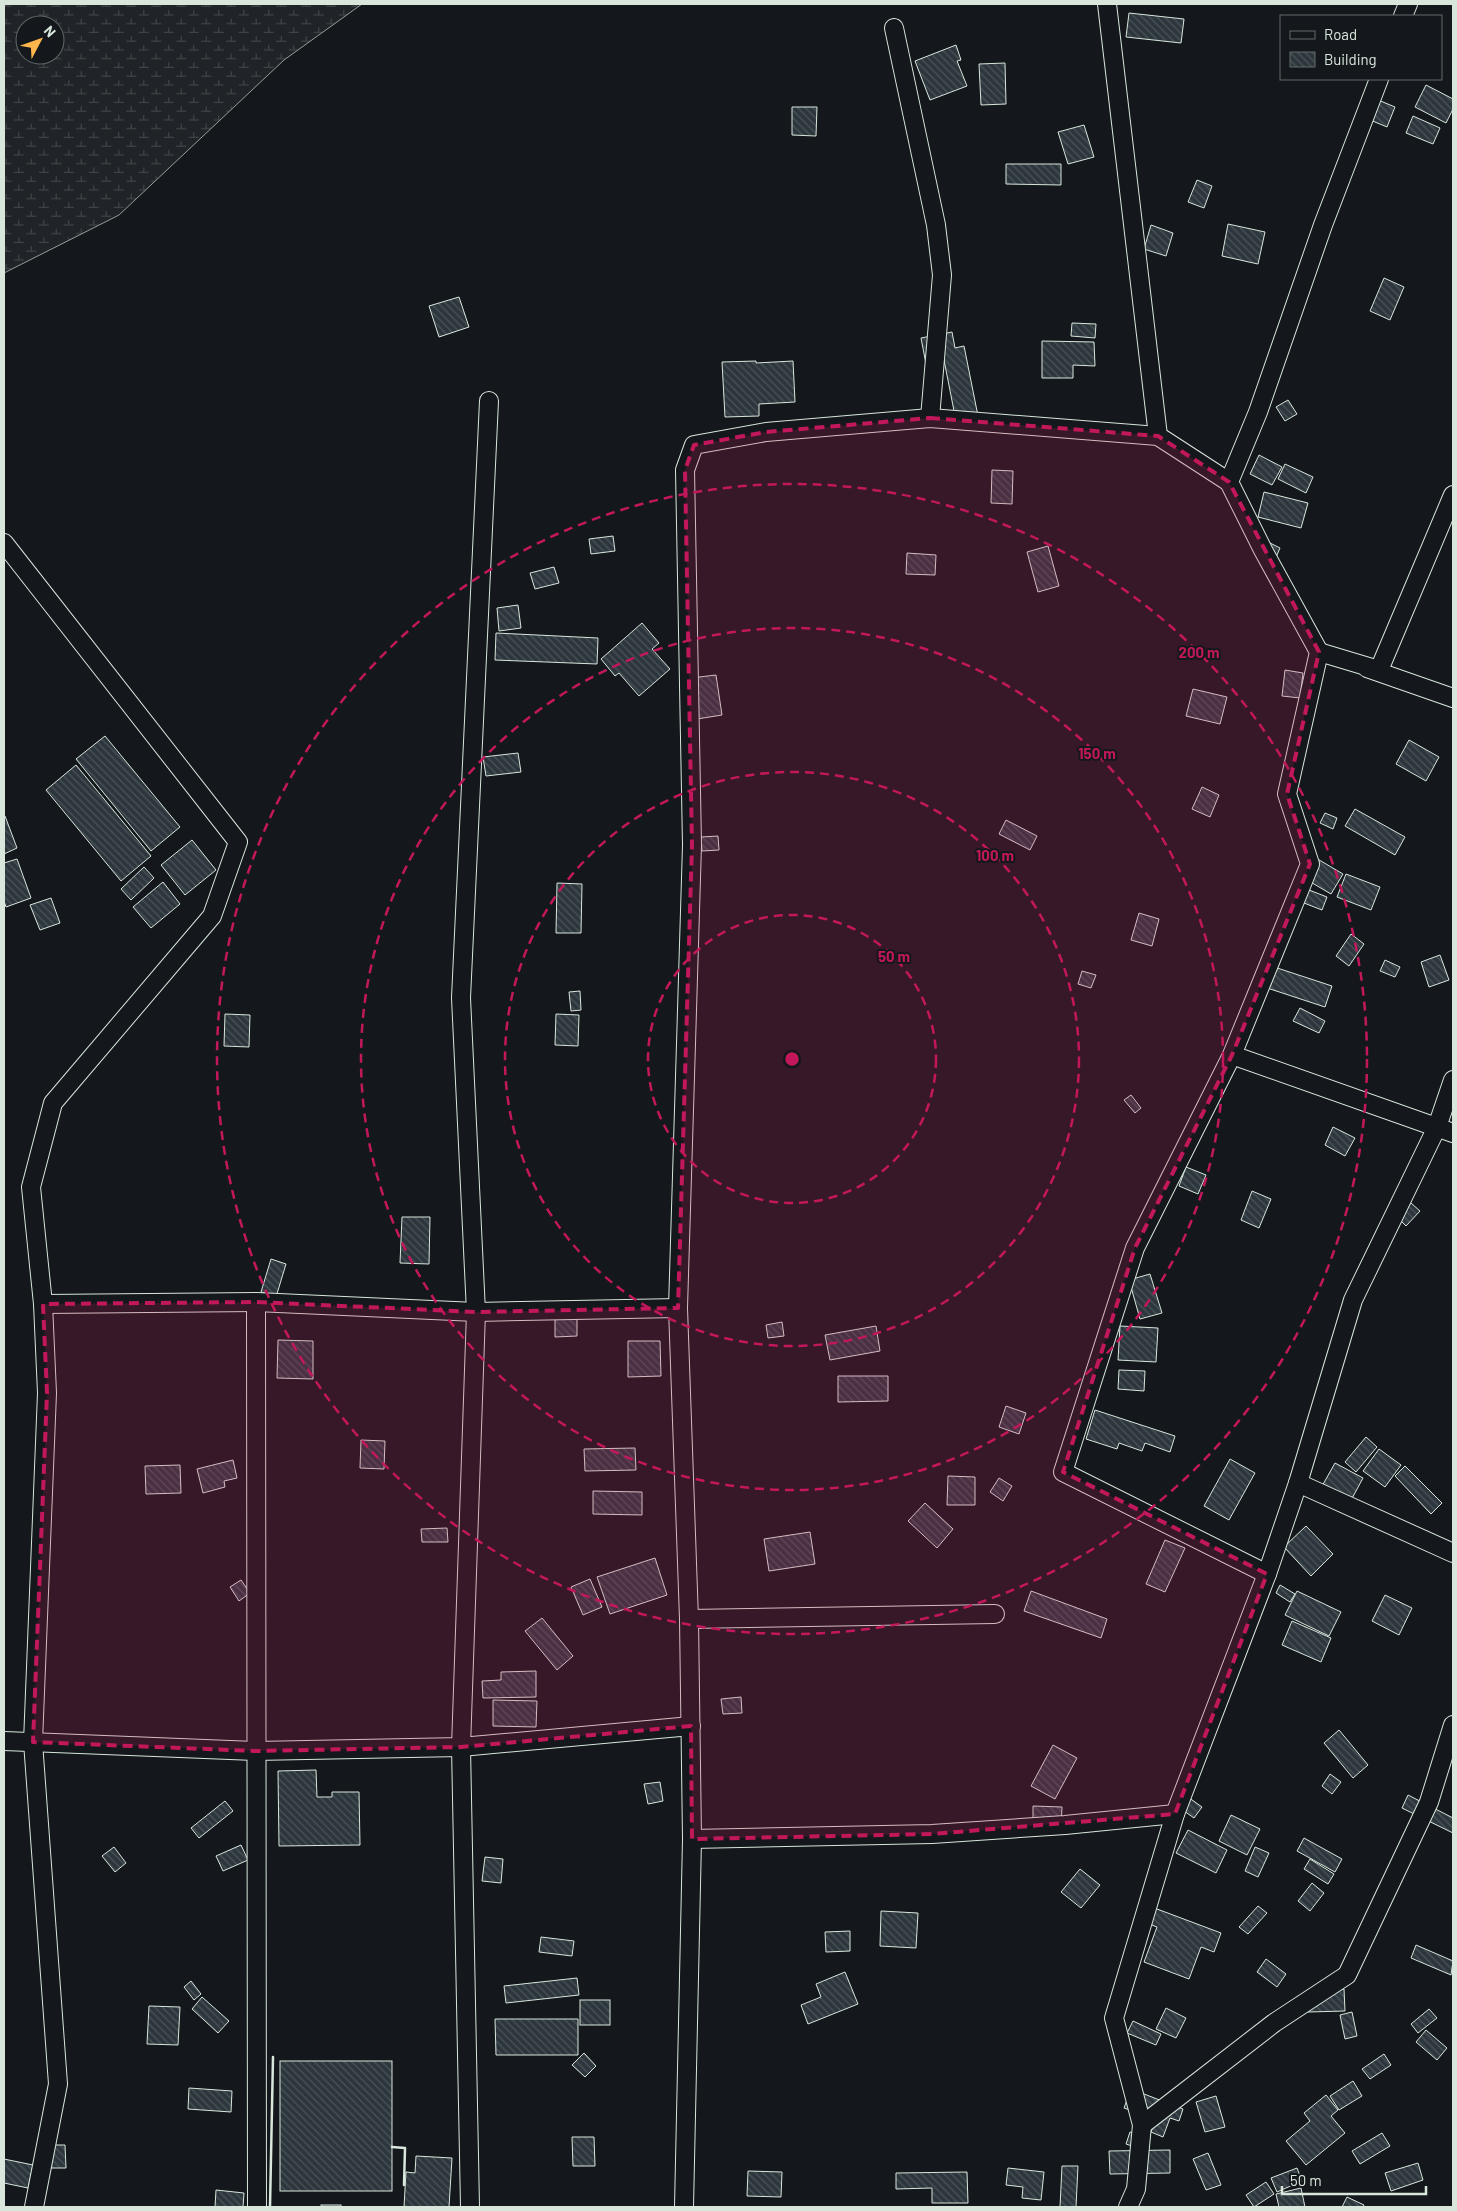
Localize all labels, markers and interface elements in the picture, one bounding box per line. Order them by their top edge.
north arrow [15,15,65,65]
legend [1280,15,1442,80]
text: N [41,22,60,40]
text: Road [1324,25,1357,43]
text: Building [1324,50,1377,68]
text: 200 m [1178,643,1220,661]
text: 150 m [1078,744,1116,762]
text: 100 m [976,846,1014,864]
text: 50 m [878,947,910,965]
centre of rings [783,1050,801,1068]
scale bar [1282,2164,1426,2196]
text: 50 m [1290,2171,1322,2189]

